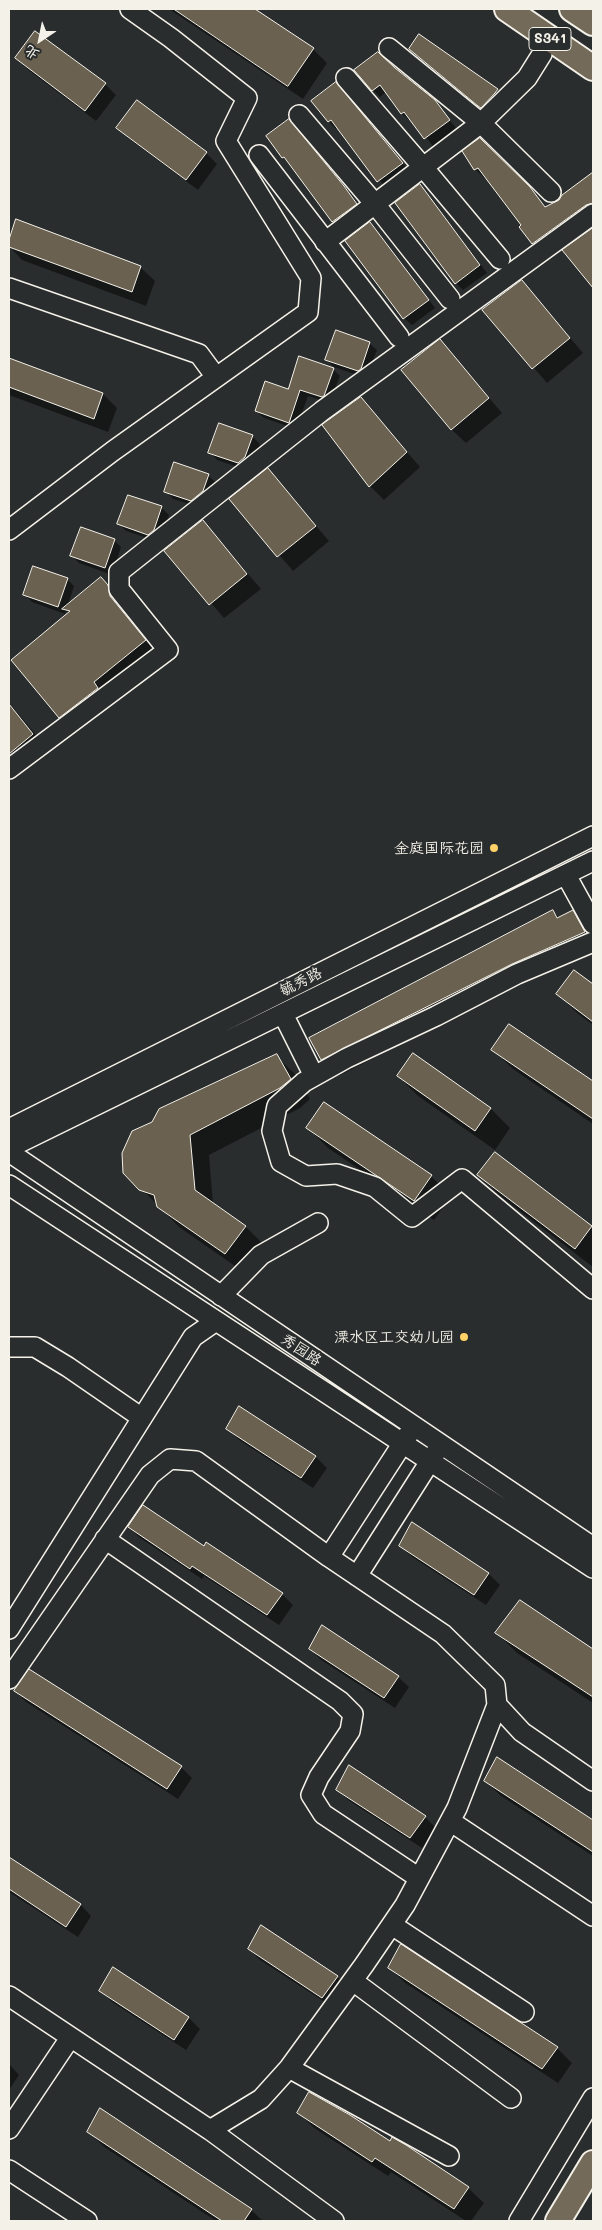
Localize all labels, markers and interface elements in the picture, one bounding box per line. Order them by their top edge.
north arrow [15,15,65,65]
road number: S341 [529,28,571,50]
text: 北 [20,41,42,65]
place label: 金庭国际花园 [394,839,484,857]
marker: 金庭国际花园 [488,842,500,854]
street label: 毓秀路 [277,964,325,1000]
place label: 溧水区工交幼儿园 [334,1328,454,1346]
street label: 秀园路 [277,1330,325,1370]
marker: 溧水区工交幼儿园 [458,1331,470,1343]

